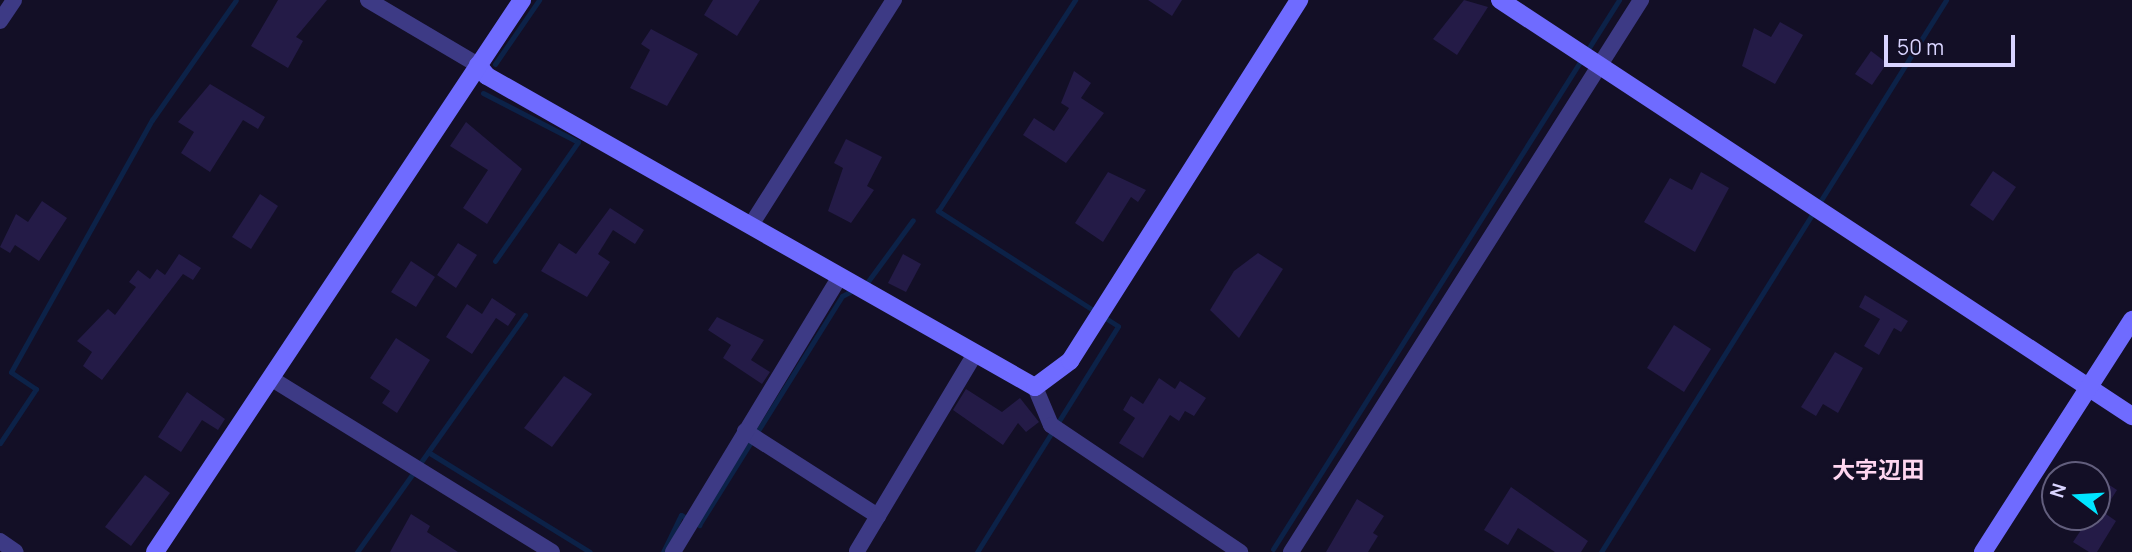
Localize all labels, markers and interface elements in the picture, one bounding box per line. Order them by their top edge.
scale bar [1887,21,2018,65]
text: 50 m [1897,33,1944,61]
district label: 大字辺田 [1832,455,1924,483]
north arrow [2041,461,2111,531]
text: N [2043,480,2072,501]

